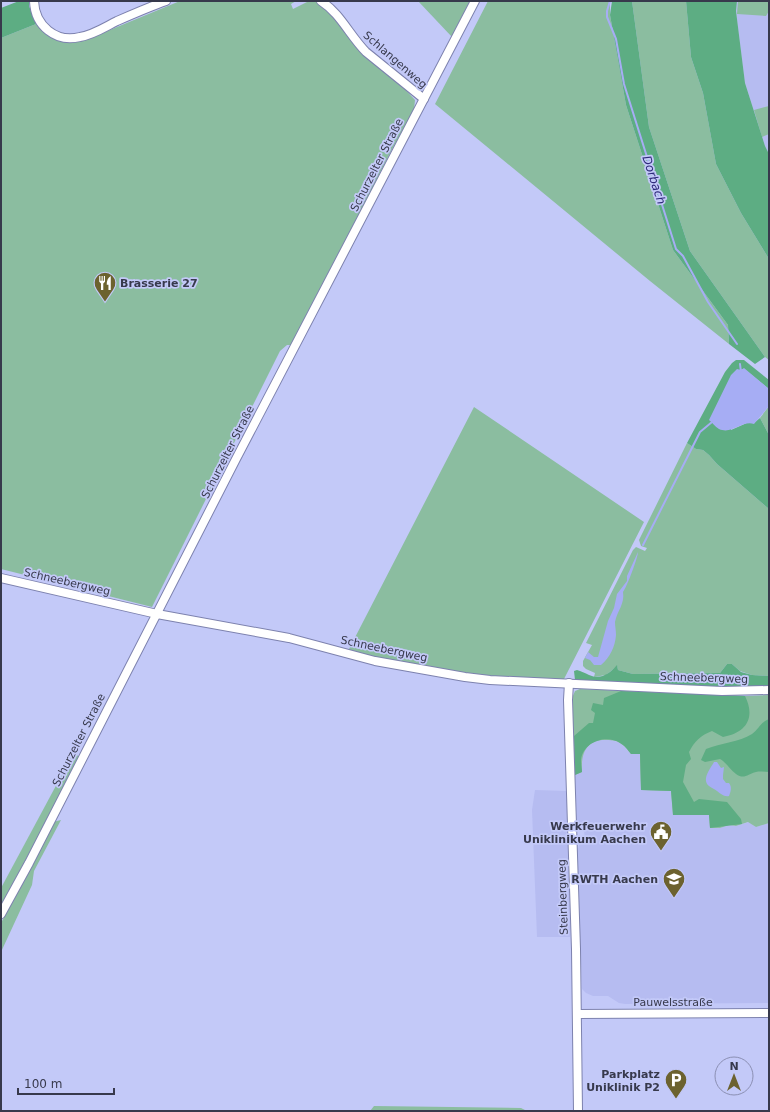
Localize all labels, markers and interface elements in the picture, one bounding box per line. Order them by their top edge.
street label: Schlangenweg [360,29,430,91]
street label: Schurzelter Straße [348,116,406,214]
water label: Dorbach [640,154,668,206]
restaurant icon: Brasserie 27 [92,270,118,303]
place label: Brasserie 27 [120,277,198,290]
street label: Schurzelter Straße [199,403,257,501]
street label: Schneebergweg [23,566,111,598]
street label: Schneebergweg [339,633,429,665]
street label: Schneebergweg [660,670,748,686]
street label: Schurzelter Straße [50,691,108,789]
public building icon: Werkfeuerwehr Uniklinikum Aachen [648,819,674,852]
place label: Werkfeuerwehr Uniklinikum Aachen [523,820,647,846]
street label: Steinbergweg [555,859,571,935]
school or university icon: RWTH Aachen [661,866,687,899]
place label: RWTH Aachen [571,873,658,886]
street label: Pauwelsstraße [633,996,713,1009]
north arrow [714,1056,754,1096]
text: N [729,1060,739,1073]
parking icon: Parkplatz Uniklinik P2 [663,1067,689,1100]
place label: Parkplatz Uniklinik P2 [586,1068,660,1094]
scale bar [18,1070,114,1096]
text: 100 m [24,1077,62,1091]

